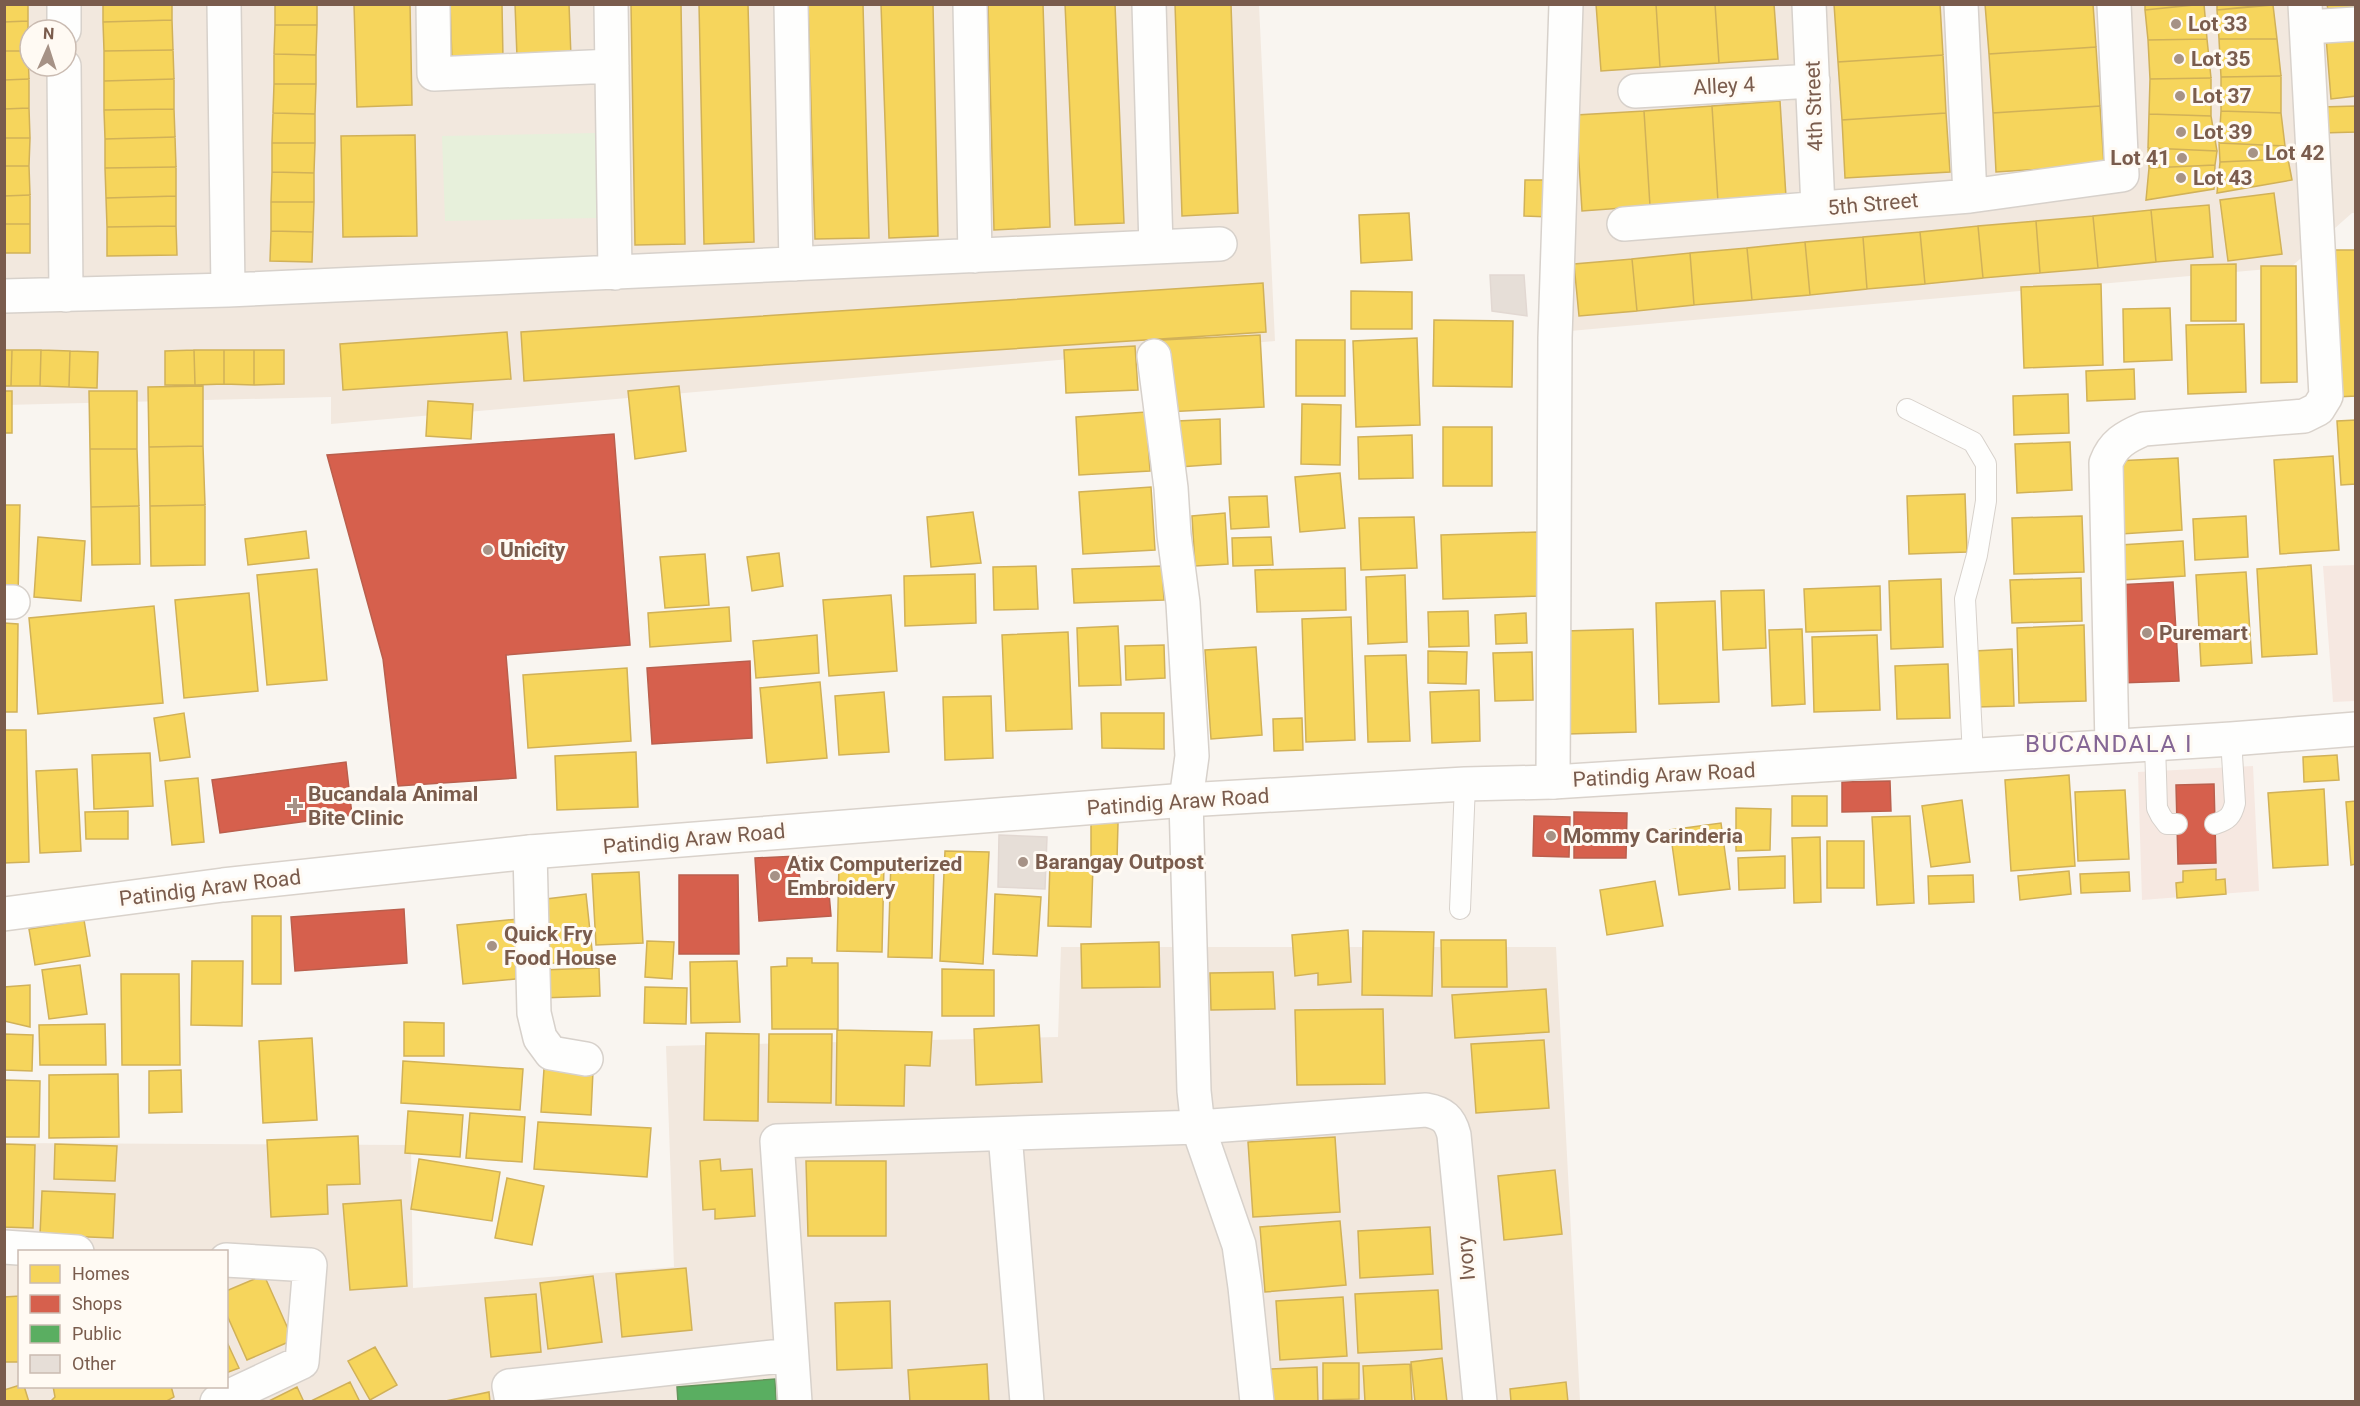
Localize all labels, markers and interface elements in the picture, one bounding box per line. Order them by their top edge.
place label: Lot 33 [2188,12,2248,36]
marker: Lot 33 [2169,17,2183,31]
north arrow [18,18,78,78]
text: N [43,24,55,43]
place label: Lot 35 [2191,47,2251,71]
marker: Lot 35 [2172,52,2186,66]
street label: 4th Street [1800,60,1828,152]
street label: Alley 4 [1692,72,1756,100]
place label: Lot 37 [2192,84,2252,108]
marker: Lot 37 [2173,89,2187,103]
place label: Lot 39 [2193,120,2253,144]
marker: Lot 39 [2174,125,2188,139]
place label: Lot 42 [2265,141,2325,165]
place label: Lot 41 [2110,146,2170,170]
marker: Lot 42 [2246,146,2260,160]
marker: Lot 41 [2175,151,2189,165]
place label: Lot 43 [2193,166,2253,190]
marker: Lot 43 [2174,171,2188,185]
street label: 5th Street [1827,188,1919,220]
place label: Unicity [500,538,566,562]
marker: Unicity [481,543,495,557]
place label: Puremart [2159,621,2248,645]
marker: Puremart [2140,626,2154,640]
district label: BUCANDALA I [2025,730,2193,758]
street label: Patindig Araw Road [1572,758,1756,792]
place label: Bucandala Animal Bite Clinic [308,782,478,830]
street label: Patindig Araw Road [1086,784,1270,820]
marker: Bucandala Animal Bite Clinic [286,797,304,815]
street label: Patindig Araw Road [602,819,786,859]
place label: Mommy Carinderia [1563,824,1743,848]
marker: Mommy Carinderia [1544,829,1558,843]
place label: Barangay Outpost [1035,850,1204,874]
place label: Atix Computerized Embroidery [787,852,962,900]
marker: Barangay Outpost [1016,855,1030,869]
street label: Patindig Araw Road [118,865,302,911]
marker: Atix Computerized Embroidery [768,869,782,883]
place label: Quick Fry Food House [504,922,617,970]
marker: Quick Fry Food House [485,939,499,953]
street label: Ivory [1452,1235,1480,1281]
legend [18,1250,228,1388]
text: Homes [72,1263,130,1284]
text: Shops [72,1293,122,1314]
text: Public [72,1323,122,1344]
text: Other [72,1353,116,1374]

